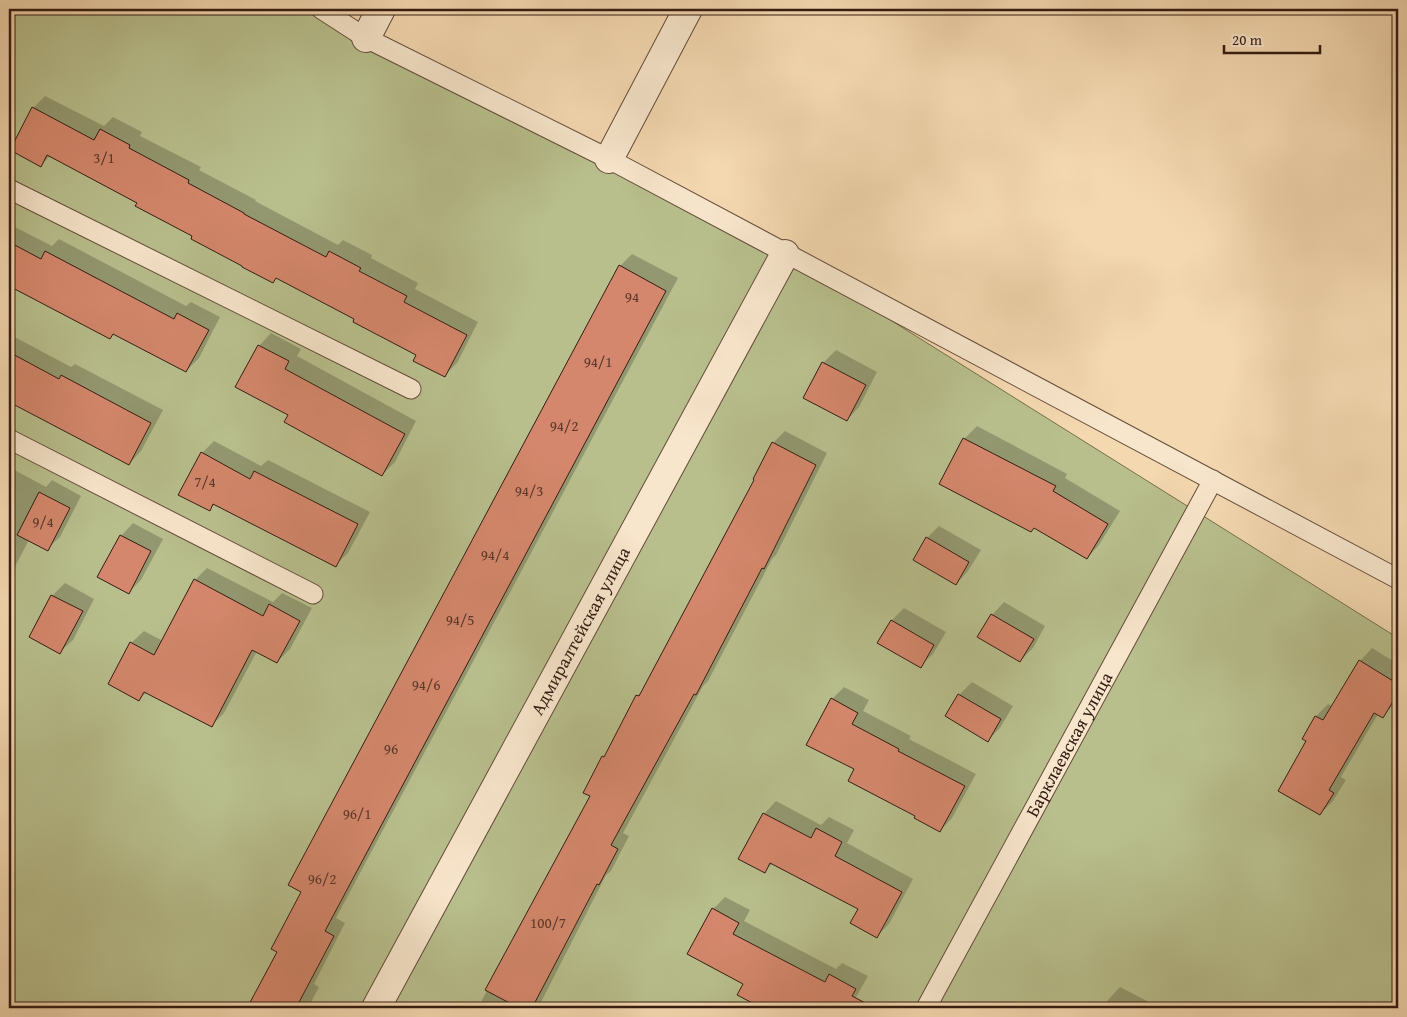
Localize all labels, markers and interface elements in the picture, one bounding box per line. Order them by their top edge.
scale bar [1224,22,1321,54]
text: 20 m [1232,29,1263,50]
house number: 3/1 [93,147,115,168]
house number: 94 [625,286,639,307]
house number: 94/1 [584,351,612,372]
house number: 94/2 [550,415,578,436]
house number: 7/4 [194,471,216,492]
house number: 94/3 [515,480,543,501]
house number: 9/4 [32,511,54,532]
street label: Адмиралтейская улица [523,541,637,720]
house number: 94/4 [481,544,509,565]
house number: 94/5 [446,609,474,630]
street label: Барклаевская улица [1018,666,1119,822]
house number: 94/6 [412,674,440,695]
house number: 96 [384,738,398,759]
house number: 96/1 [343,803,371,824]
house number: 96/2 [308,868,336,889]
house number: 100/7 [530,912,566,933]

